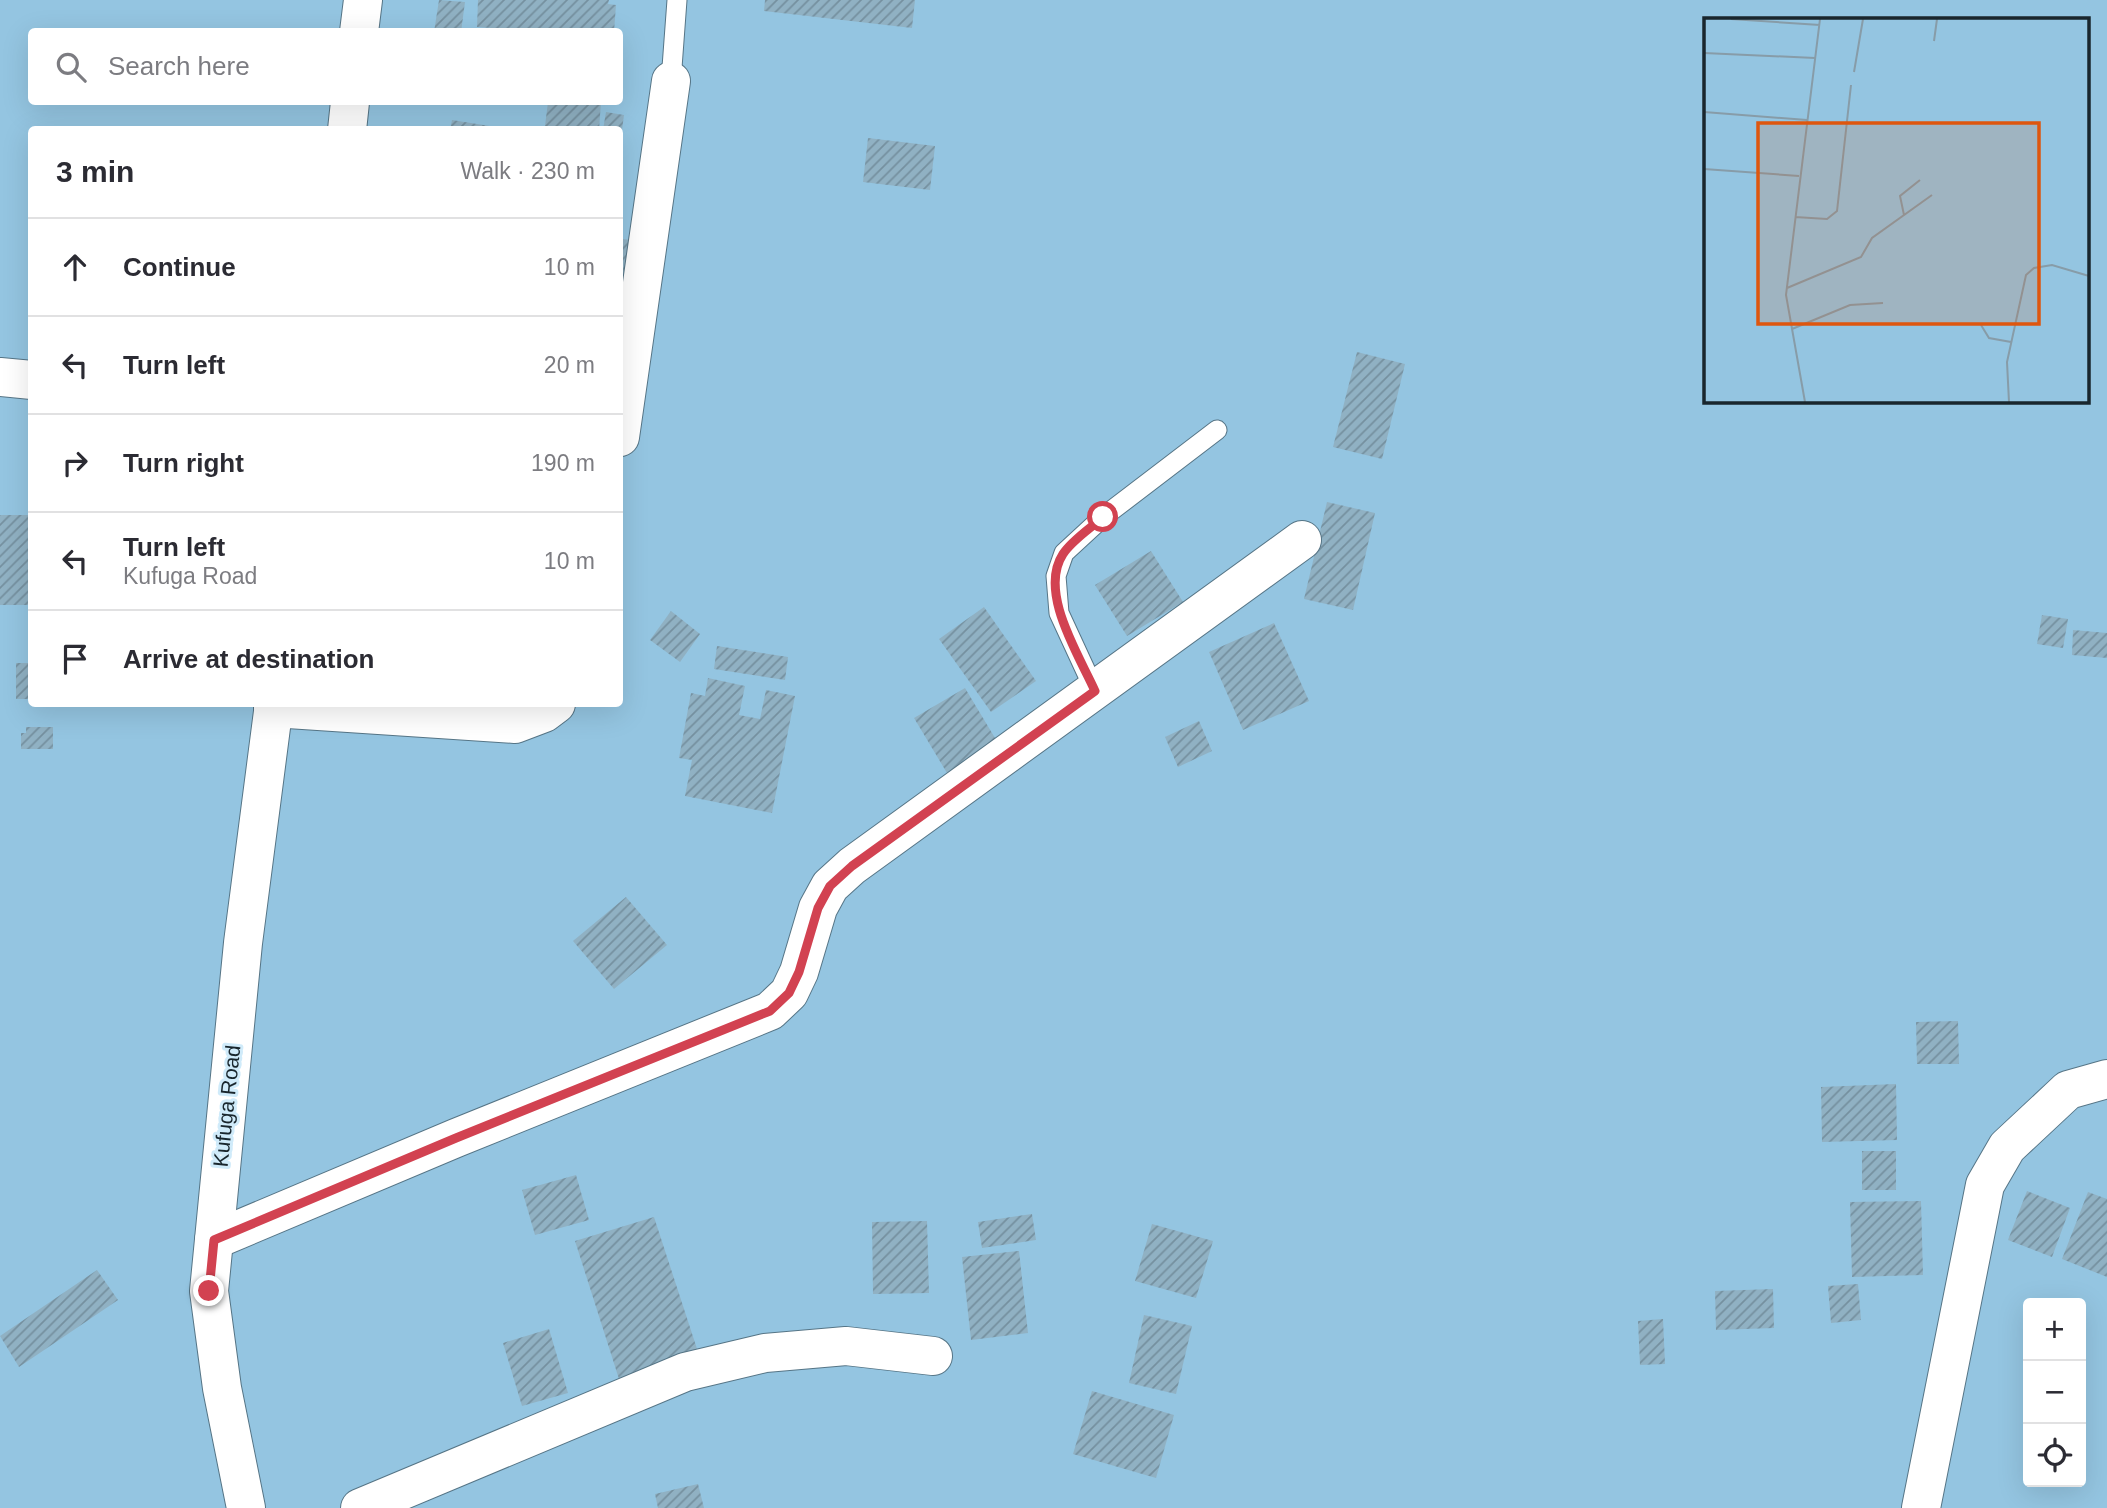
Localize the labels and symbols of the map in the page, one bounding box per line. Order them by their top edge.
inset map [1704,18,2090,402]
route start [1087,501,1118,532]
street label: Kufuga Road [209,1044,244,1168]
route end [193,1275,224,1306]

